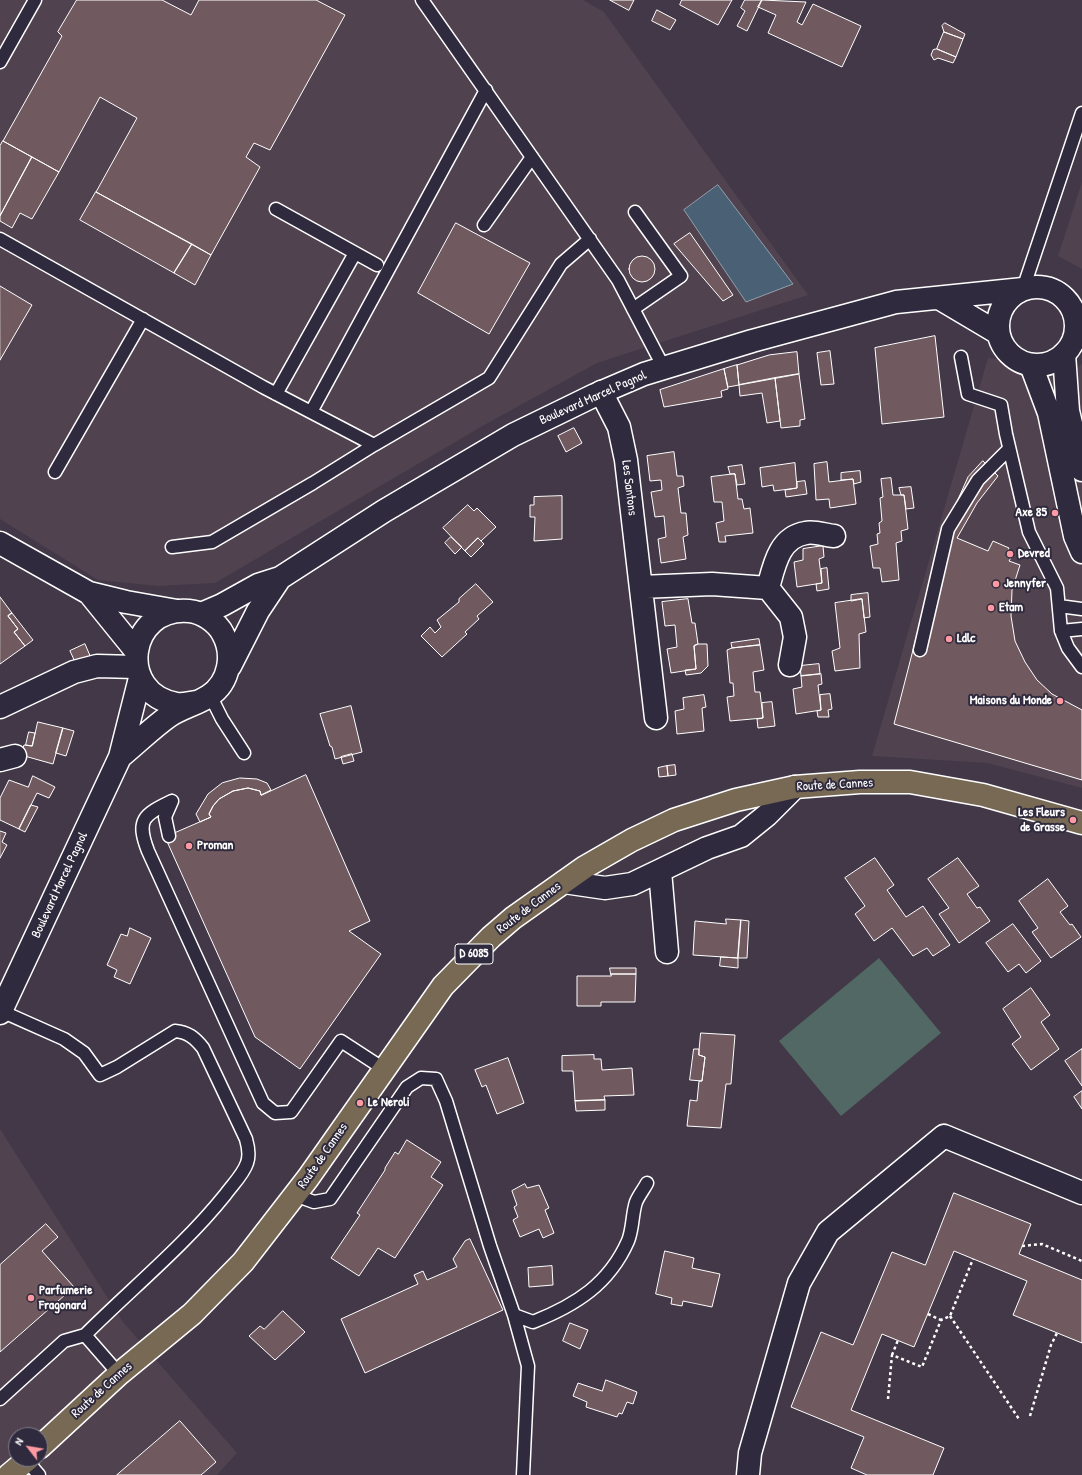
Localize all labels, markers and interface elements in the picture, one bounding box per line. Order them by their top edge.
street label: Boulevard Marcel Pagnol [537,367,649,429]
street label: Les Santons [618,459,640,517]
place label: Axe 85 [1016,505,1047,521]
marker: Axe 85 [1050,508,1060,518]
place label: Devred [1018,546,1050,562]
marker: Devred [1005,549,1015,559]
place label: Jennyfer [1004,576,1046,592]
marker: Jennyfer [991,579,1001,589]
place label: Etam [999,600,1023,616]
marker: Etam [986,603,996,613]
place label: Ldlc [957,631,975,647]
marker: Ldlc [944,634,954,644]
place label: Maisons du Monde [970,693,1052,709]
marker: Maisons du Monde [1055,696,1065,706]
street label: Route de Cannes [796,775,874,795]
place label: Les Fleurs de Grasse [1018,805,1065,836]
marker: Les Fleurs de Grasse [1068,815,1078,825]
street label: Boulevard Marcel Pagnol [29,829,91,941]
place label: Proman [197,838,233,854]
marker: Proman [184,841,194,851]
street label: Route de Cannes [494,879,564,937]
road number: D 6085 [455,944,493,964]
place label: Le Neroli [368,1095,410,1111]
marker: Le Neroli [355,1098,365,1108]
street label: Route de Cannes [295,1120,351,1192]
place label: Parfumerie Fragonard [39,1283,92,1314]
marker: Parfumerie Fragonard [26,1293,36,1303]
street label: Route de Cannes [68,1359,136,1421]
north arrow [8,1427,48,1467]
text: N [11,1435,26,1447]

